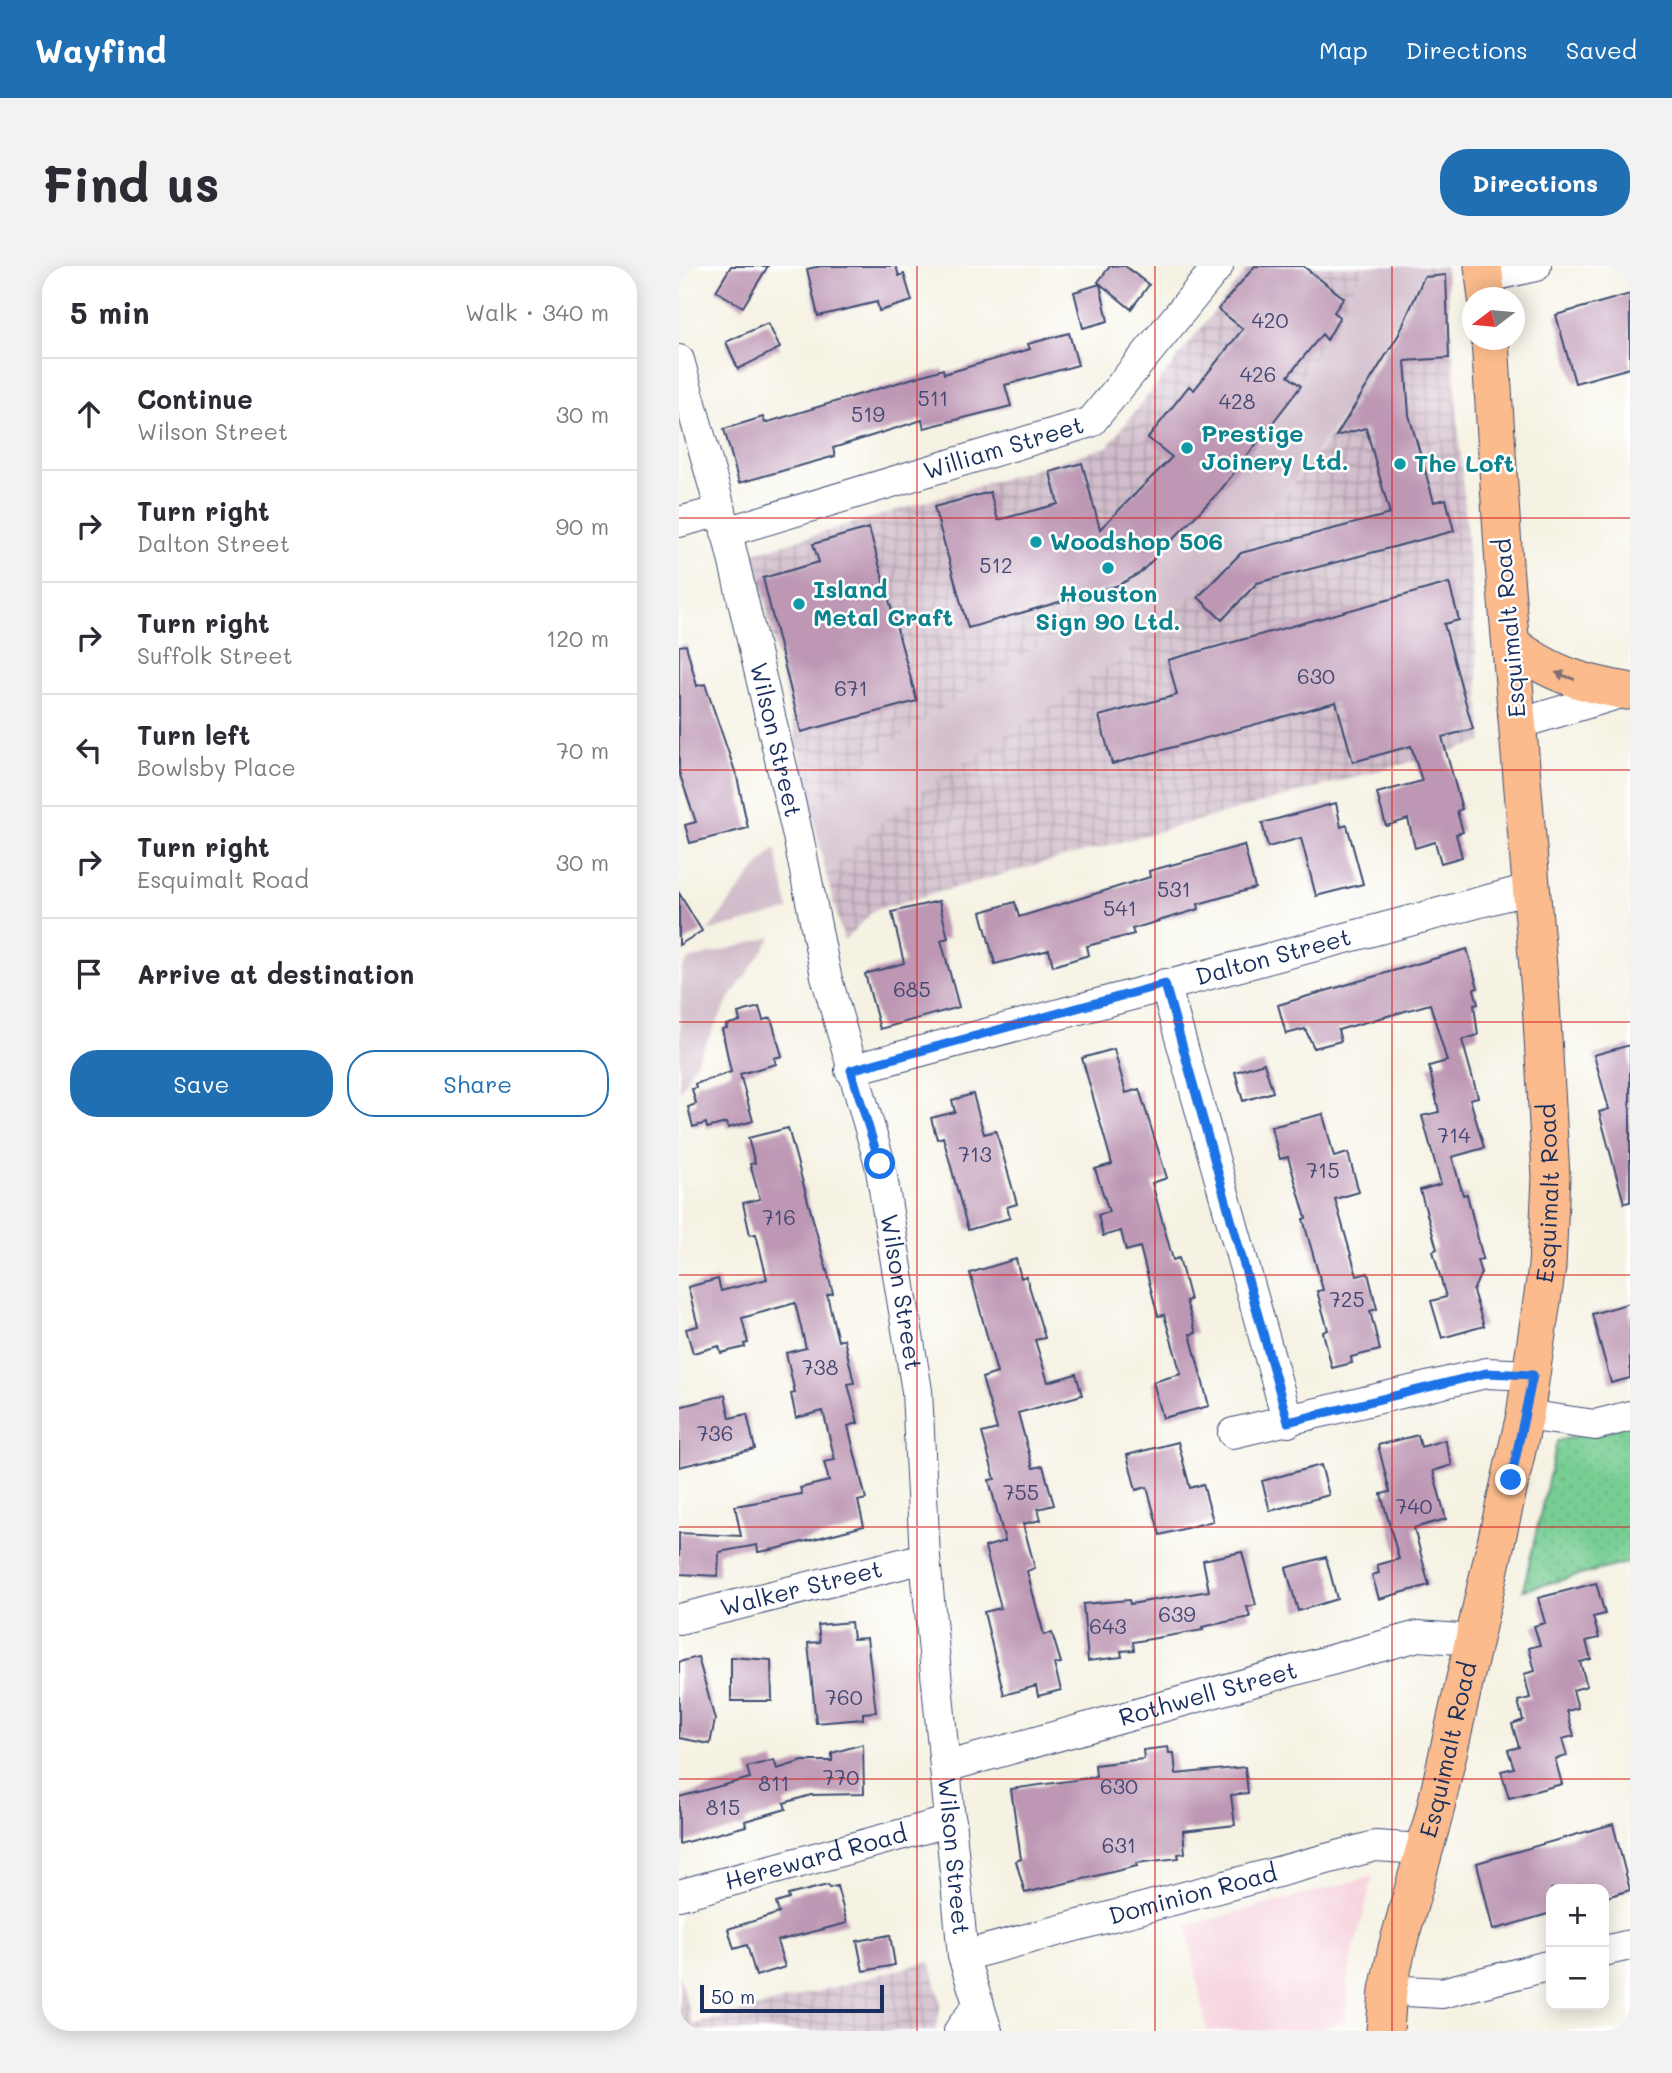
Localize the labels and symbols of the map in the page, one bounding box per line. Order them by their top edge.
north arrow [1462,287,1525,350]
house number: 420 [1252,306,1289,333]
house number: 426 [1240,360,1276,387]
house number: 511 [917,384,949,411]
house number: 428 [1219,387,1255,414]
house number: 519 [851,400,885,427]
street label: William Street [919,408,1087,486]
place label: Prestige Joinery Ltd. [1201,417,1349,476]
marker: Prestige Joinery Ltd. [1179,440,1195,456]
place label: The Loft [1414,447,1515,478]
marker: The Loft [1392,456,1408,472]
place label: Woodshop 506 [1050,525,1223,556]
marker: Woodshop 506 [1028,534,1044,550]
street label: Esquimalt Road [1485,537,1532,719]
house number: 512 [979,551,1013,578]
marker: Houston Sign 90 Ltd. [1100,560,1116,576]
place label: Island Metal Craft [813,573,953,632]
place label: Houston Sign 90 Ltd. [1035,577,1181,636]
marker: Island Metal Craft [791,596,807,612]
street label: Wilson Street [744,659,810,820]
house number: 630 [1297,662,1335,689]
one-way arrow [1555,670,1576,681]
house number: 671 [834,674,868,701]
house number: 531 [1157,875,1191,902]
house number: 541 [1103,894,1137,921]
street label: Dalton Street [1192,920,1354,991]
house number: 685 [893,975,931,1002]
street label: Esquimalt Road [1528,1103,1565,1285]
house number: 714 [1437,1121,1471,1148]
house number: 713 [958,1140,992,1167]
route start [864,1148,895,1179]
house number: 715 [1306,1156,1340,1183]
house number: 716 [762,1203,796,1230]
street label: Wilson Street [874,1212,930,1372]
house number: 725 [1329,1285,1365,1312]
house number: 738 [802,1353,838,1380]
house number: 736 [697,1419,733,1446]
route end [1495,1464,1526,1495]
house number: 755 [1003,1478,1039,1505]
house number: 740 [1396,1492,1433,1519]
street label: Walker Street [717,1552,885,1622]
house number: 639 [1158,1600,1196,1627]
house number: 643 [1089,1612,1127,1639]
street label: Rothwell Street [1115,1653,1300,1732]
street label: Esquimalt Road [1411,1658,1482,1841]
house number: 760 [825,1683,863,1710]
house number: 770 [823,1763,859,1790]
house number: 811 [758,1769,790,1796]
house number: 630 [1100,1772,1138,1799]
street label: Wilson Street [932,1776,978,1936]
house number: 815 [706,1793,740,1820]
street label: Hereward Road [721,1817,910,1896]
house number: 631 [1102,1831,1136,1858]
street label: Dominion Road [1105,1856,1280,1930]
scale bar [700,1982,884,2014]

